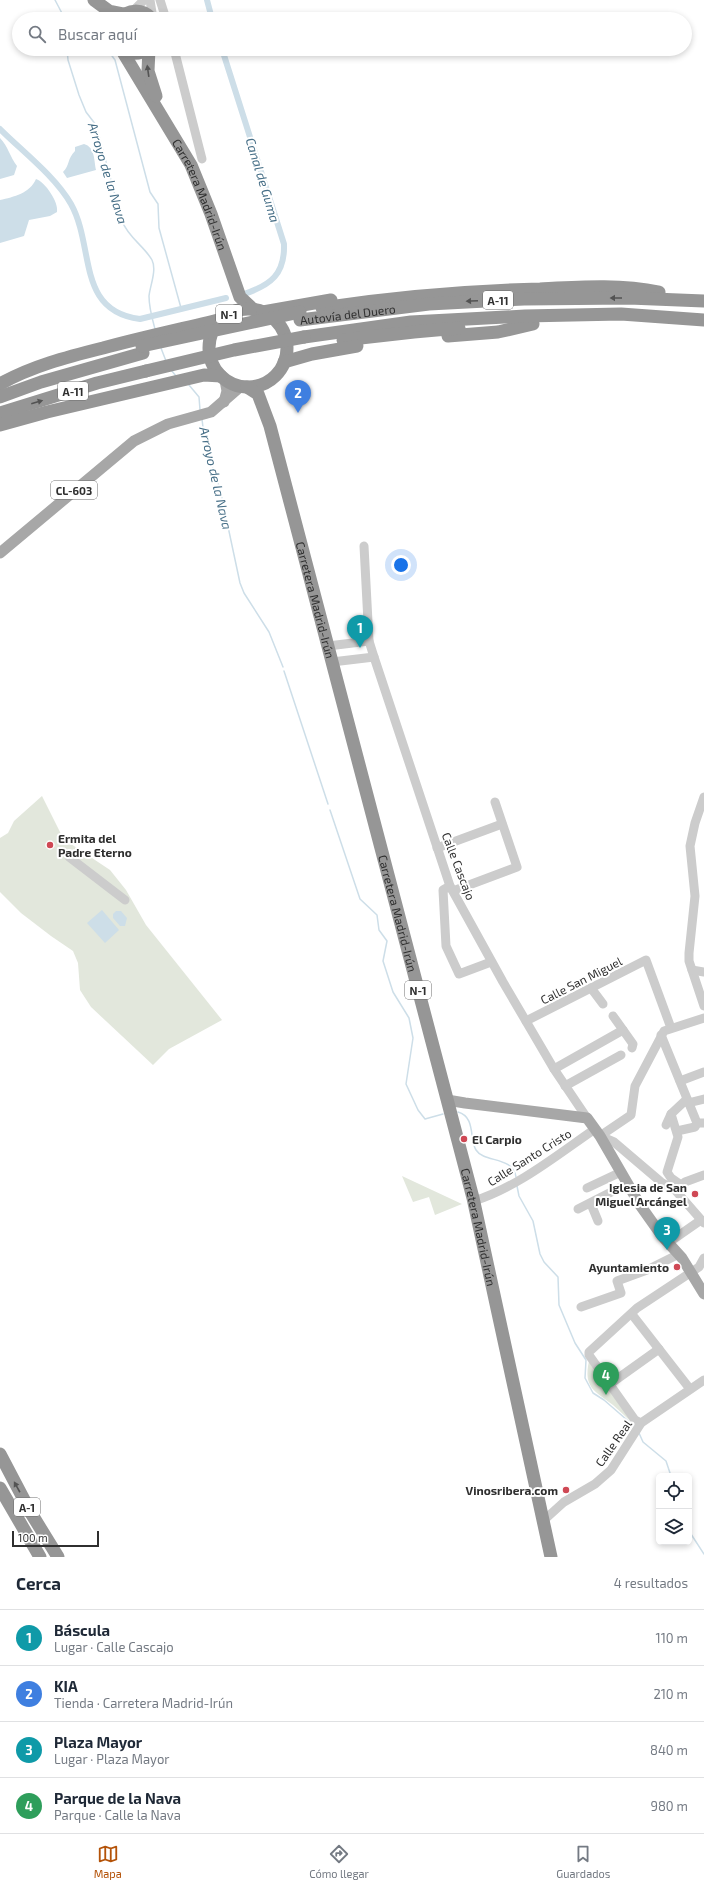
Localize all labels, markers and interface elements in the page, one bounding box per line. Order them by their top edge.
search box [12,12,692,56]
icon: search [26,23,48,45]
text: Buscar aquí [58,25,137,43]
one-way arrow [145,64,151,77]
water label: Arroyo de la Nava [85,119,131,226]
street label: Carretera Madrid-Irún [170,136,230,252]
water label: Canal de Guma [243,136,283,224]
road number: A-11 [483,291,513,309]
one-way arrow [609,295,622,301]
one-way arrow [466,298,478,305]
street label: Autovía del Duero [299,301,396,327]
road number: N-1 [216,305,242,323]
pin: 2 [285,380,311,413]
road number: A-11 [58,382,88,400]
one-way arrow [32,399,44,405]
water label: Arroyo de la Nava [196,424,236,531]
road number: CL-603 [51,481,97,499]
street label: Carretera Madrid-Irún [294,540,338,660]
your location [391,555,411,575]
pin: 1 [347,615,373,648]
street label: Calle Cascajo [439,830,478,902]
place label: Ermita del Padre Eterno [58,831,132,859]
marker: Ermita del Padre Eterno [45,840,55,850]
street label: Carretera Madrid-Irún [376,853,420,973]
street label: Calle San Miguel [538,953,625,1007]
road number: N-1 [405,981,431,999]
street label: Calle Santo Cristo [485,1125,574,1188]
place label: El Carpio [472,1132,522,1146]
marker: El Carpio [459,1134,469,1144]
street label: Carretera Madrid-Irún [458,1167,499,1287]
place label: Iglesia de San Miguel Arcángel [595,1180,687,1208]
marker: Iglesia de San Miguel Arcángel [690,1189,700,1199]
pin: 3 [654,1217,680,1250]
place label: Ayuntamiento [589,1260,669,1275]
marker: Ayuntamiento [672,1262,682,1272]
pin: 4 [593,1362,619,1395]
street label: Calle Real [592,1417,634,1469]
map controls [656,1473,692,1545]
button: locate [656,1473,692,1509]
one-way arrow [13,1481,20,1493]
place label: Vinosribera.com [465,1483,558,1497]
marker: Vinosribera.com [561,1485,571,1495]
road number: A-1 [14,1498,40,1516]
button: layers [656,1509,692,1545]
scale bar [12,1529,99,1548]
text: 100 m [18,1531,48,1544]
text: Cerca [16,1573,61,1593]
text: 4 resultados [614,1575,688,1591]
text: Báscula [54,1621,110,1639]
text: 1 [26,1630,32,1646]
text: 110 m [656,1630,688,1646]
text: Lugar · Calle Cascajo [54,1639,174,1655]
text: KIA [54,1677,78,1695]
text: 2 [25,1686,33,1702]
text: 210 m [653,1686,688,1702]
text: Tienda · Carretera Madrid-Irún [54,1695,233,1711]
text: Plaza Mayor [54,1733,142,1751]
text: 3 [25,1742,33,1758]
text: 840 m [650,1742,688,1758]
text: Lugar · Plaza Mayor [54,1751,170,1767]
text: Parque de la Nava [54,1789,181,1807]
text: 4 [25,1798,33,1814]
text: 980 m [651,1798,688,1814]
text: Parque · Calle la Nava [54,1807,181,1823]
tab: Mapa [94,1843,122,1880]
tab: Cómo llegar [309,1843,369,1880]
tab: Guardados [556,1843,610,1880]

